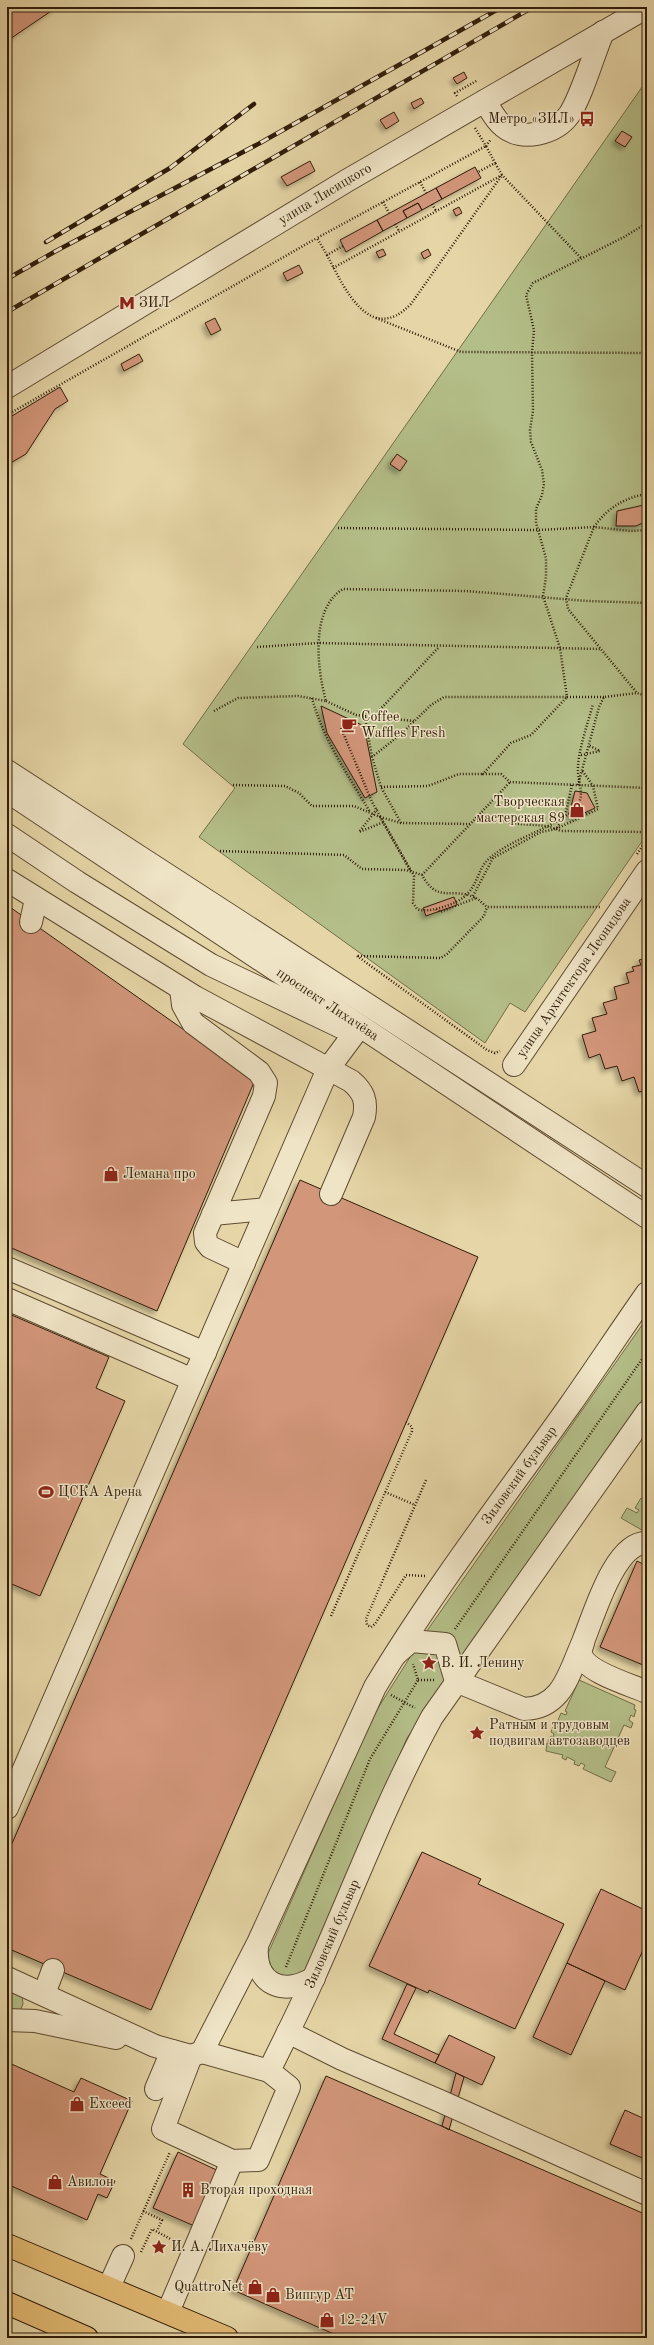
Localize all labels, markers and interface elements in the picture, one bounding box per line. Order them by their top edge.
bus stop icon: Метро «ЗИЛ» [578,110,596,128]
place label: Метро «ЗИЛ» [488,112,575,126]
street label: улица Лисицкого [276,161,374,227]
metro station icon: ЗИЛ [118,294,136,312]
place label: ЗИЛ [139,296,170,310]
place label: Coffee Waffles Fresh [361,710,446,740]
cafe icon: Coffee Waffles Fresh [340,716,358,734]
place label: Творческая мастерская 89 [476,795,565,825]
shop icon: Творческая мастерская 89 [568,801,586,819]
street label: улица Архитектора Леонидова [514,895,634,1060]
street label: проспект Лихачёва [274,965,381,1043]
shop icon: Лемана про [102,1165,120,1183]
place label: Лемана про [123,1167,196,1181]
street label: Зиловский бульвар [479,1424,559,1527]
sports icon: ЦСКА Арена [37,1483,55,1501]
place label: ЦСКА Арена [58,1485,142,1499]
place icon: В. И. Ленину [420,1654,438,1672]
place label: В. И. Ленину [441,1656,525,1670]
place label: Ратным и трудовым подвигам автозаводцев [489,1718,630,1748]
place icon: Ратным и трудовым подвигам автозаводцев [468,1724,486,1742]
street label: Зиловский бульвар [303,1877,362,1991]
shop icon: Exceed [68,2095,86,2113]
place label: Exceed [89,2097,132,2111]
shop icon: Авилон [46,2173,64,2191]
place label: Авилон [67,2175,114,2189]
building icon: Вторая проходная [179,2181,197,2199]
place label: Вторая проходная [200,2183,312,2197]
place icon: И. А. Лихачёву [150,2238,168,2256]
place label: И. А. Лихачёву [171,2240,269,2254]
shop icon: QuattroNet [246,2278,264,2296]
place label: QuattroNet [174,2280,243,2294]
shop icon: Випгур АТ [264,2286,282,2304]
place label: Випгур АТ [285,2288,354,2302]
shop icon: 12-24V [318,2311,336,2329]
place label: 12-24V [339,2313,388,2327]

